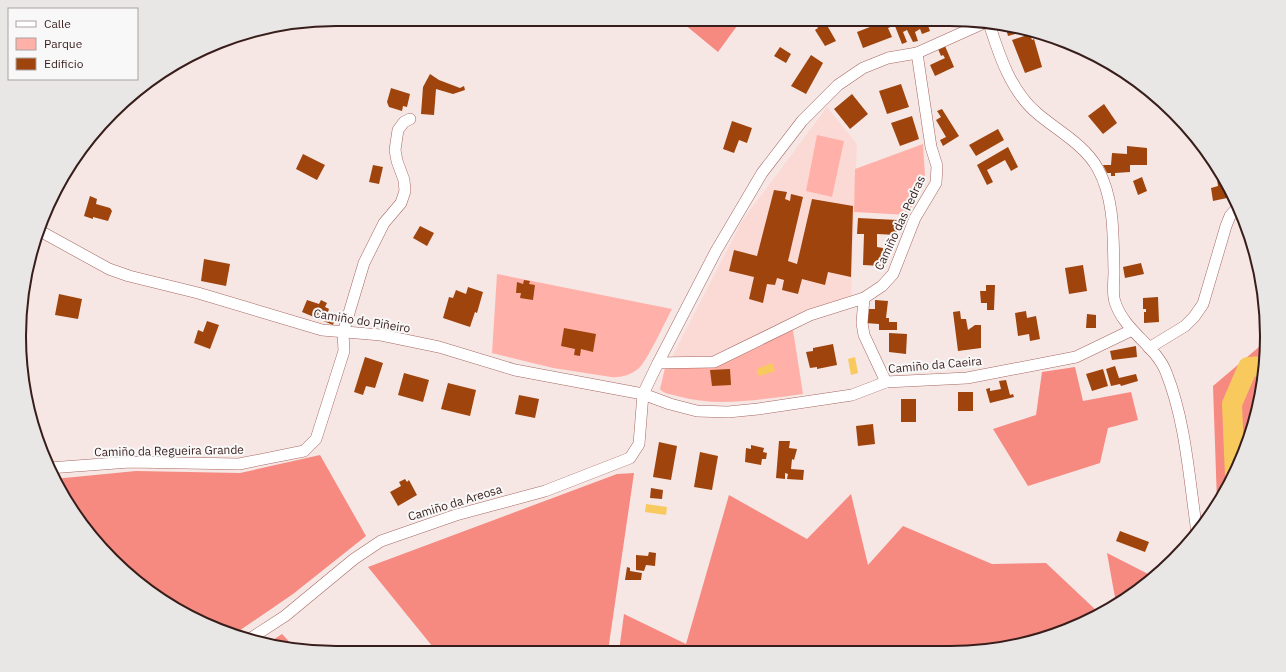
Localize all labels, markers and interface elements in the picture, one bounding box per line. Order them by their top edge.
legend [8,8,138,80]
text: Calle [44,16,71,31]
text: Parque [44,36,83,51]
text: Edificio [44,56,84,71]
street label: Camiño das Pedras [871,173,928,273]
street label: Camiño do Piñeiro [313,305,412,336]
street label: Camiño da Caeira [887,353,983,376]
street label: Camiño da Regueira Grande [94,442,244,459]
street label: Camiño da Areosa [406,481,504,524]

